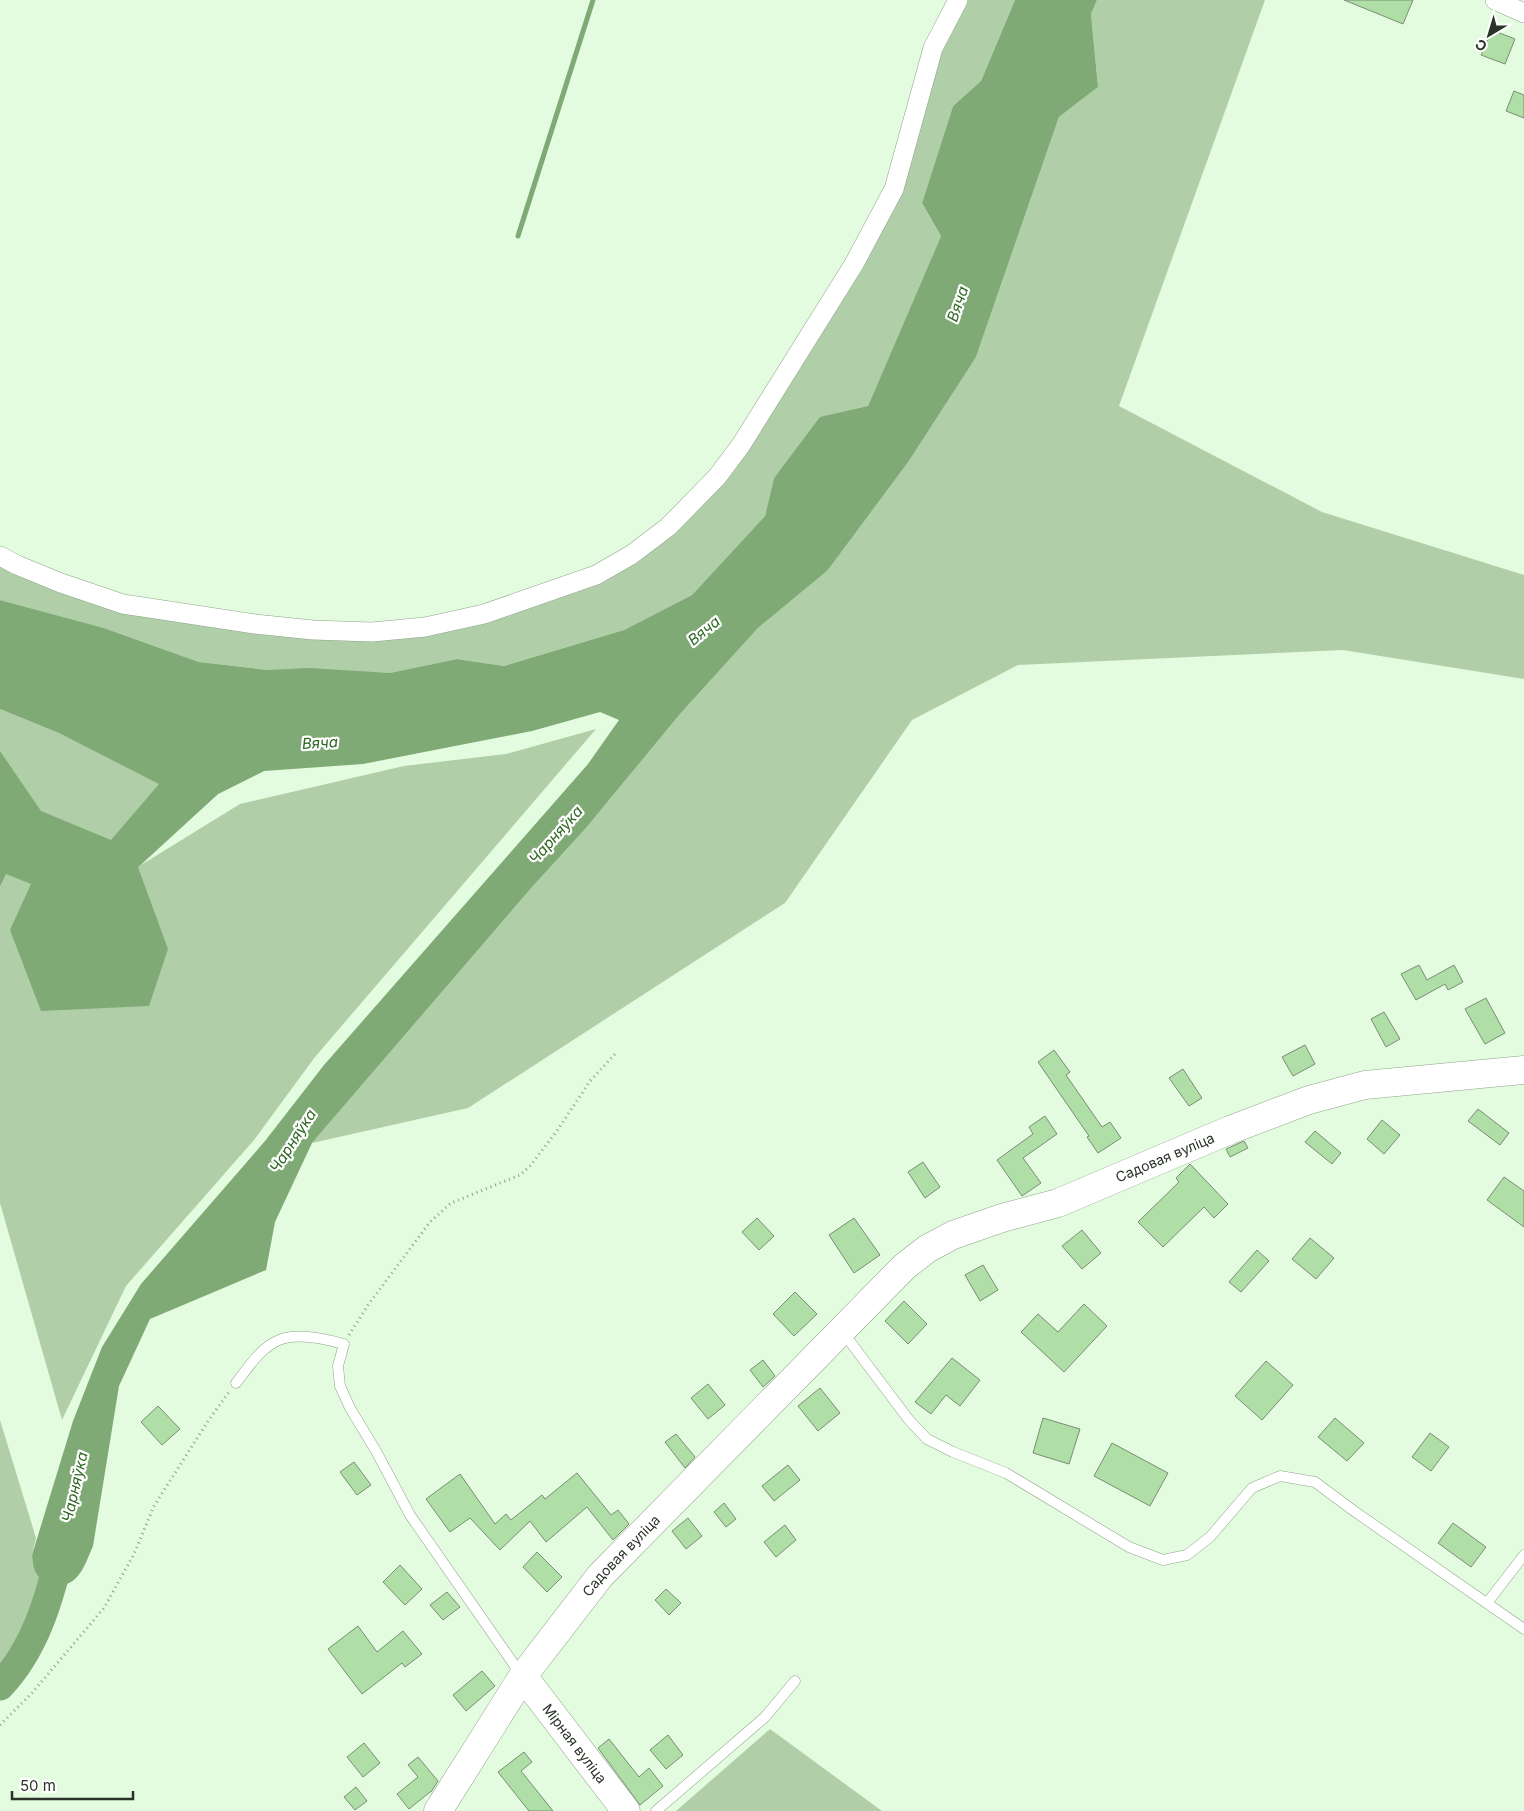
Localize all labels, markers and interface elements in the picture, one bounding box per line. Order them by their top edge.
north arrow [1464,10,1514,60]
text: С [1471,36,1490,56]
water label: Вяча [943,284,972,324]
water label: Вяча [684,612,724,649]
water label: Вяча [302,732,338,753]
water label: Чарняўка [525,802,587,868]
water label: Чарняўка [265,1106,320,1176]
street label: Садовая вуліца [1113,1129,1217,1186]
water label: Чарняўка [57,1450,92,1524]
street label: Садовая вуліца [578,1511,663,1600]
street label: Мірная вуліца [539,1700,611,1786]
scale bar [12,1768,134,1800]
text: 50 m [20,1776,56,1795]

